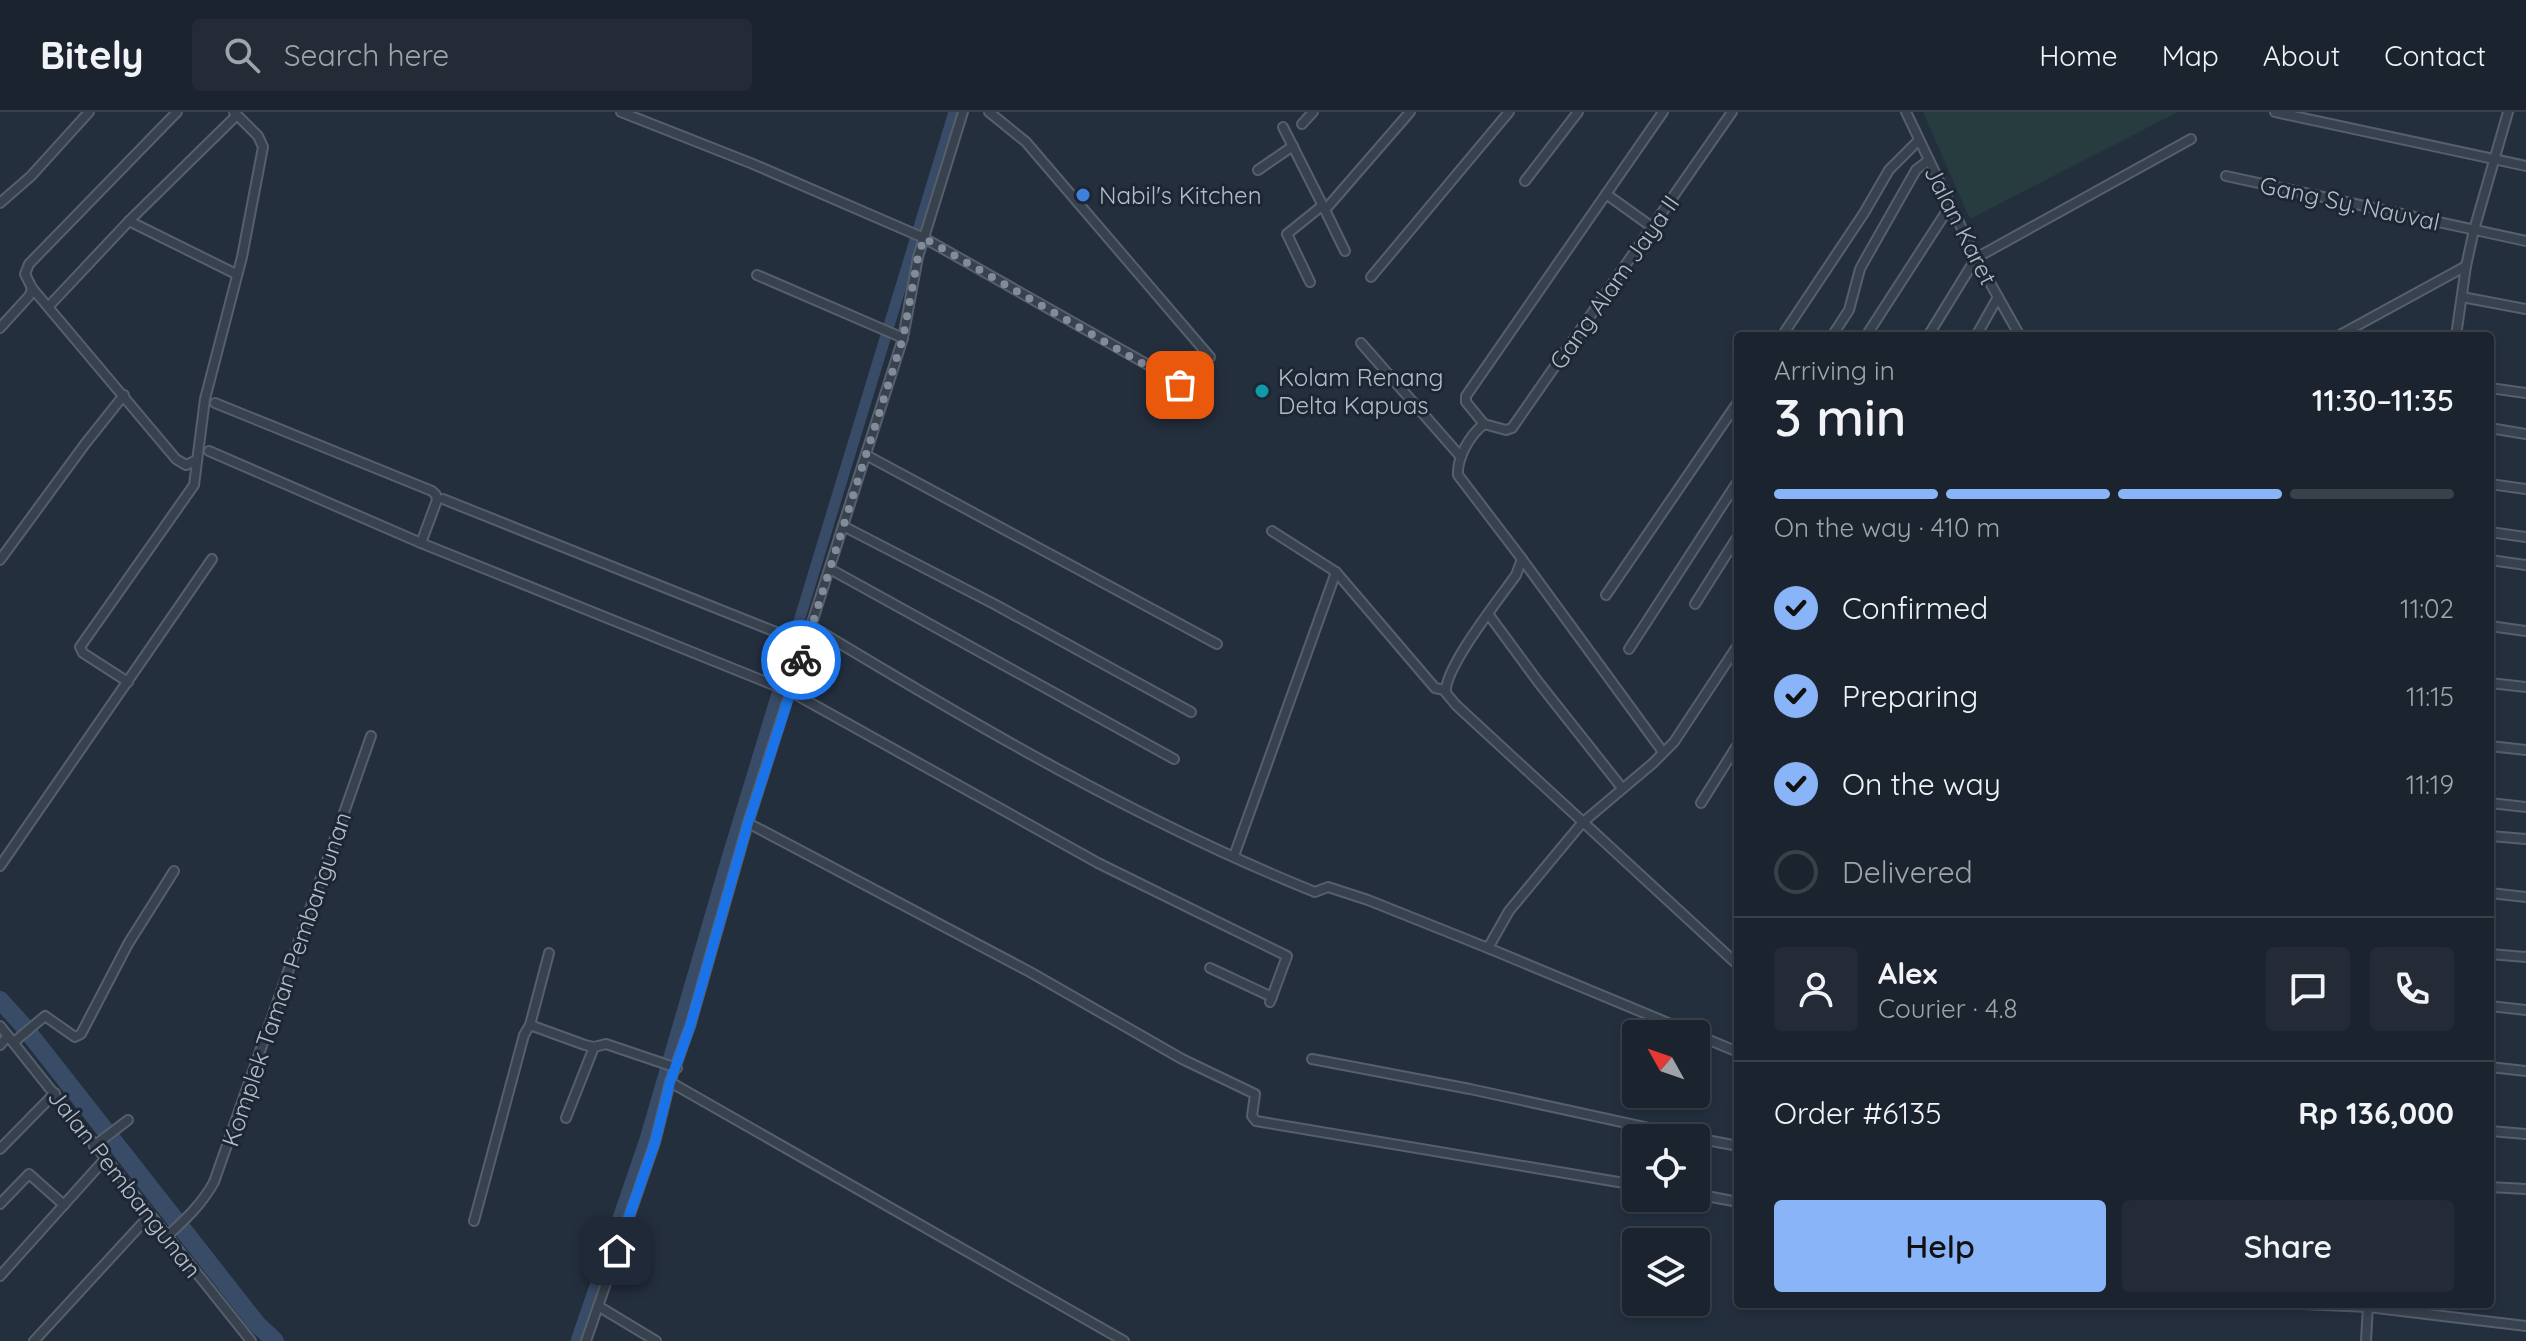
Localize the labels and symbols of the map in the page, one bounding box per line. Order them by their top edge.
street label: Jalan Karet [1918,160,2004,290]
street label: Gang Sy. Nauval [2257,169,2443,237]
place label: Nabil's Kitchen [1099,180,1262,210]
marker: Nabil's Kitchen [1074,186,1092,204]
street label: Gang Alam Jaya II [1543,189,1685,375]
pin [1146,351,1214,419]
place label: Kolam Renang Delta Kapuas [1278,362,1443,420]
marker: Kolam Renang Delta Kapuas [1253,382,1271,400]
courier [761,620,841,700]
street label: Komplek Taman Pembangunan [215,808,357,1150]
north arrow [1622,1020,1710,1108]
street label: Jalan Pembangunan [42,1082,208,1284]
pin [583,1217,651,1285]

